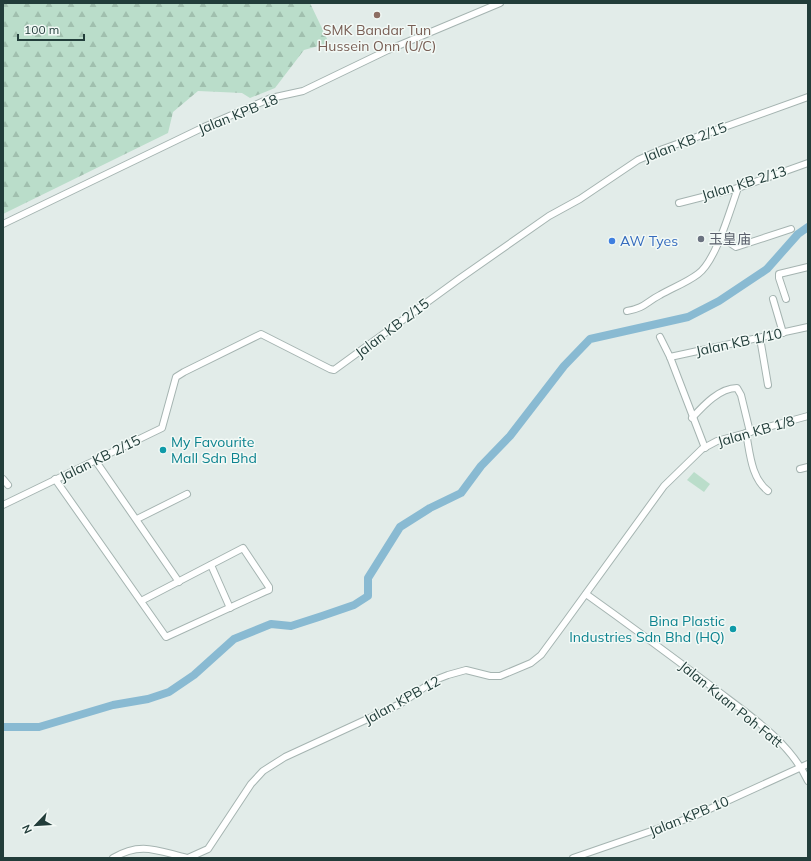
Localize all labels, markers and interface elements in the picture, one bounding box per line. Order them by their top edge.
marker: SMK Bandar Tun Hussein Onn (U/C) [372,10,382,20]
scale bar [18,16,84,42]
place label: SMK Bandar Tun Hussein Onn (U/C) [318,21,436,55]
text: 100 m [24,22,59,37]
street label: Jalan KPB 18 [195,90,281,138]
street label: Jalan KB 2/15 [641,118,729,166]
street label: Jalan KB 2/13 [699,162,789,204]
place label: 玉皇庙 [709,230,751,248]
place label: AW Tyes [620,232,678,250]
marker: 玉皇庙 [696,234,706,244]
marker: AW Tyes [607,236,617,246]
street label: Jalan KB 2/15 [351,294,433,362]
street label: Jalan KB 1/10 [694,324,784,360]
street label: Jalan KB 1/8 [715,411,797,451]
street label: Jalan KB 2/15 [57,431,143,485]
place label: My Favourite Mall Sdn Bhd [171,433,257,467]
marker: My Favourite Mall Sdn Bhd [158,445,168,455]
place label: Bina Plastic Industries Sdn Bhd (HQ) [569,612,725,646]
marker: Bina Plastic Industries Sdn Bhd (HQ) [728,624,738,634]
street label: Jalan Kuan Poh Fatt [676,657,786,751]
street label: Jalan KPB 12 [361,672,443,728]
street label: Jalan KPB 10 [646,792,732,840]
north arrow [16,805,56,845]
text: N [19,823,35,836]

